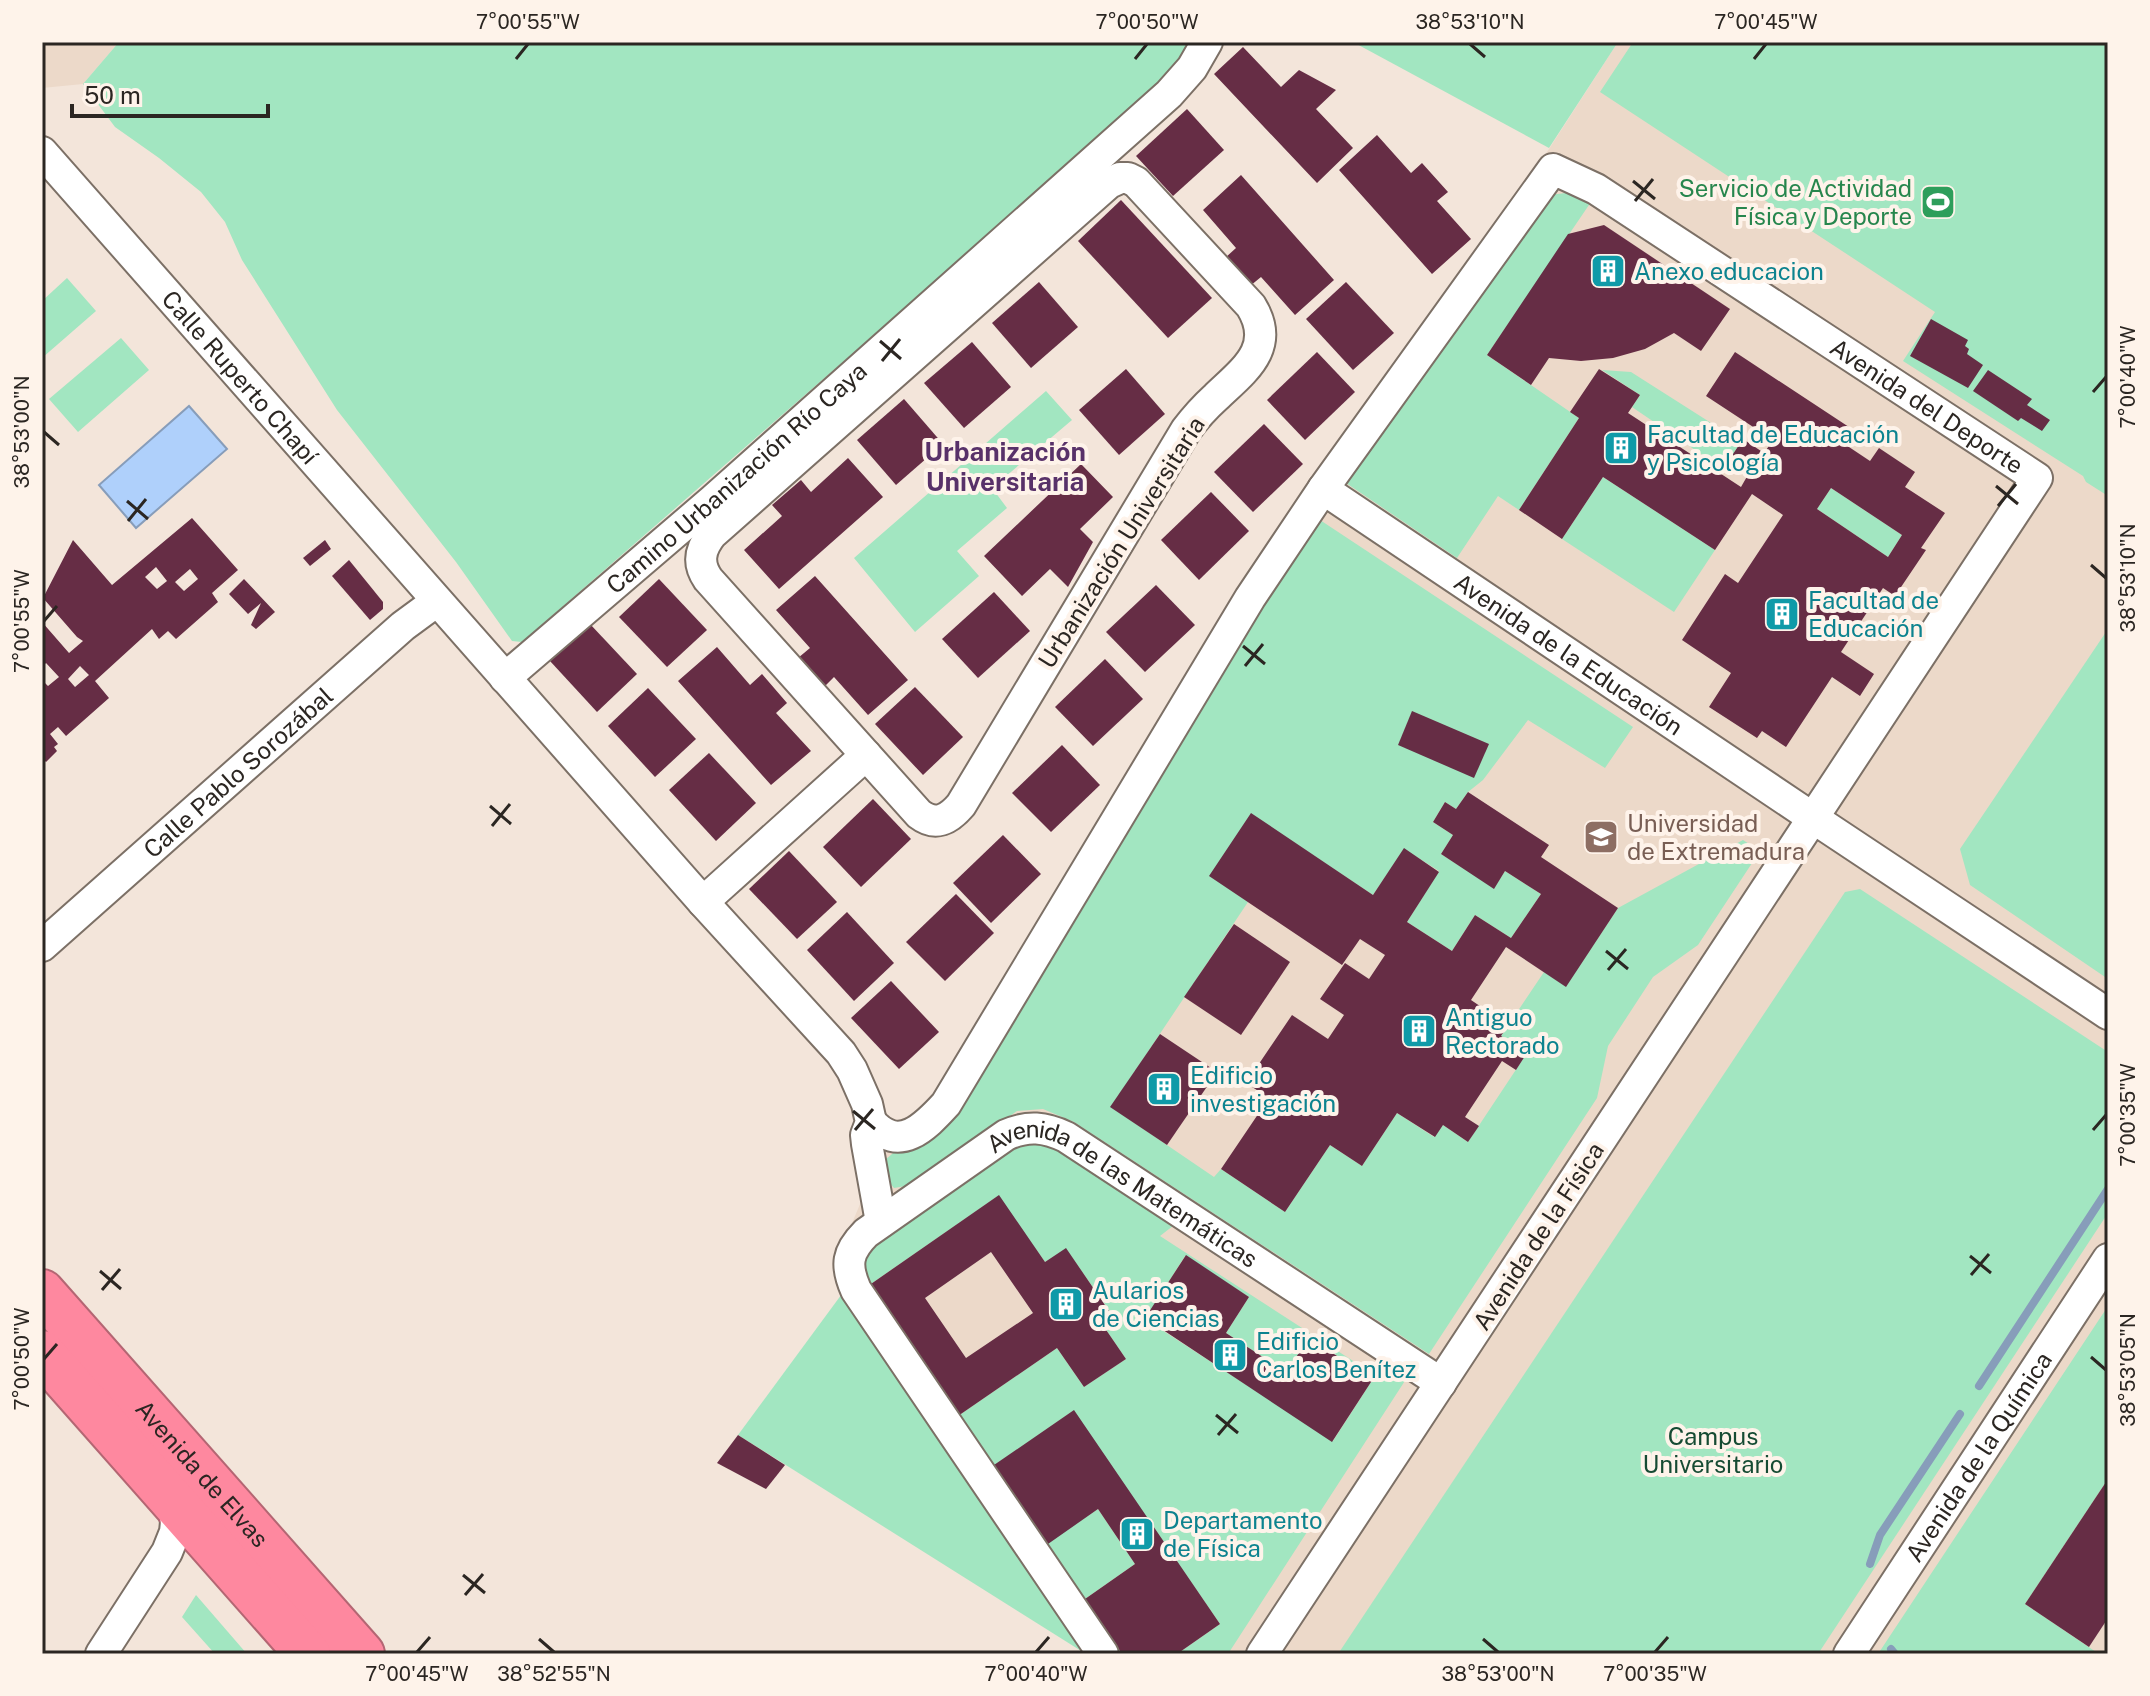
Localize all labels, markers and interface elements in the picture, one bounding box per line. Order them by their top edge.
text: 7°00'55"W [476,10,580,34]
text: 7°00'50"W [1095,10,1199,34]
text: 38°53'10"N [1415,10,1525,34]
text: 7°00'45"W [1714,10,1818,34]
scale bar [72,68,268,118]
text: 50 m [84,81,141,109]
place label: Servicio de Actividad Física y Deporte [1679,174,1912,230]
sports icon: Servicio de Actividad Física y Deporte [1919,183,1957,221]
building icon: Anexo educacion [1589,252,1627,290]
place label: Anexo educacion [1634,257,1824,285]
street label: Calle Ruperto Chapí [157,285,325,470]
text: 7°00'40"W [2116,326,2140,428]
street label: Avenida del Deporte [1825,333,2029,479]
street label: Camino Urbanización Río Caya [601,356,872,599]
text: 38°53'00"N [10,376,34,489]
street label: Urbanización Universitaria [1032,411,1210,673]
place label: Facultad de Educación y Psicología [1647,420,1899,476]
building icon: Facultad de Educación y Psicología [1602,429,1640,467]
district label: Urbanización Universitaria [924,436,1086,497]
text: 38°53'10"N [2116,523,2140,633]
street label: Avenida de la Educación [1449,567,1688,741]
text: 7°00'55"W [10,569,34,673]
place label: Facultad de Educación [1808,586,1939,642]
building icon: Facultad de Educación [1763,595,1801,633]
street label: Calle Pablo Sorozábal [138,681,338,863]
place label: Universidad de Extremadura [1627,809,1805,865]
school or university icon: Universidad de Extremadura [1582,818,1620,856]
place label: Antiguo Rectorado [1445,1003,1560,1059]
building icon: Antiguo Rectorado [1400,1012,1438,1050]
place label: Edificio investigación [1190,1061,1336,1117]
text: 7°00'35"W [2116,1063,2140,1167]
building icon: Edificio investigación [1145,1070,1183,1108]
street label: Avenida de las Matemáticas [981,1114,1263,1273]
street label: Avenida de la Física [1467,1137,1609,1335]
place label: Aularios de Ciencias [1092,1276,1220,1332]
building icon: Aularios de Ciencias [1047,1285,1085,1323]
text: 7°00'50"W [10,1307,34,1411]
text: 38°53'05"N [2116,1313,2140,1427]
place label: Edificio Carlos Benítez [1256,1327,1416,1383]
building icon: Edificio Carlos Benítez [1211,1336,1249,1374]
street label: Avenida de la Química [1900,1347,2057,1567]
street label: Avenida de Elvas [130,1394,274,1552]
park label: Campus Universitario [1643,1422,1783,1478]
place label: Departamento de Física [1163,1506,1322,1562]
building icon: Departamento de Física [1118,1515,1156,1553]
text: 7°00'45"W [365,1662,469,1686]
text: 38°52'55"N [497,1662,611,1686]
text: 7°00'40"W [985,1662,1087,1686]
text: 38°53'00"N [1442,1662,1555,1686]
text: 7°00'35"W [1603,1662,1707,1686]

